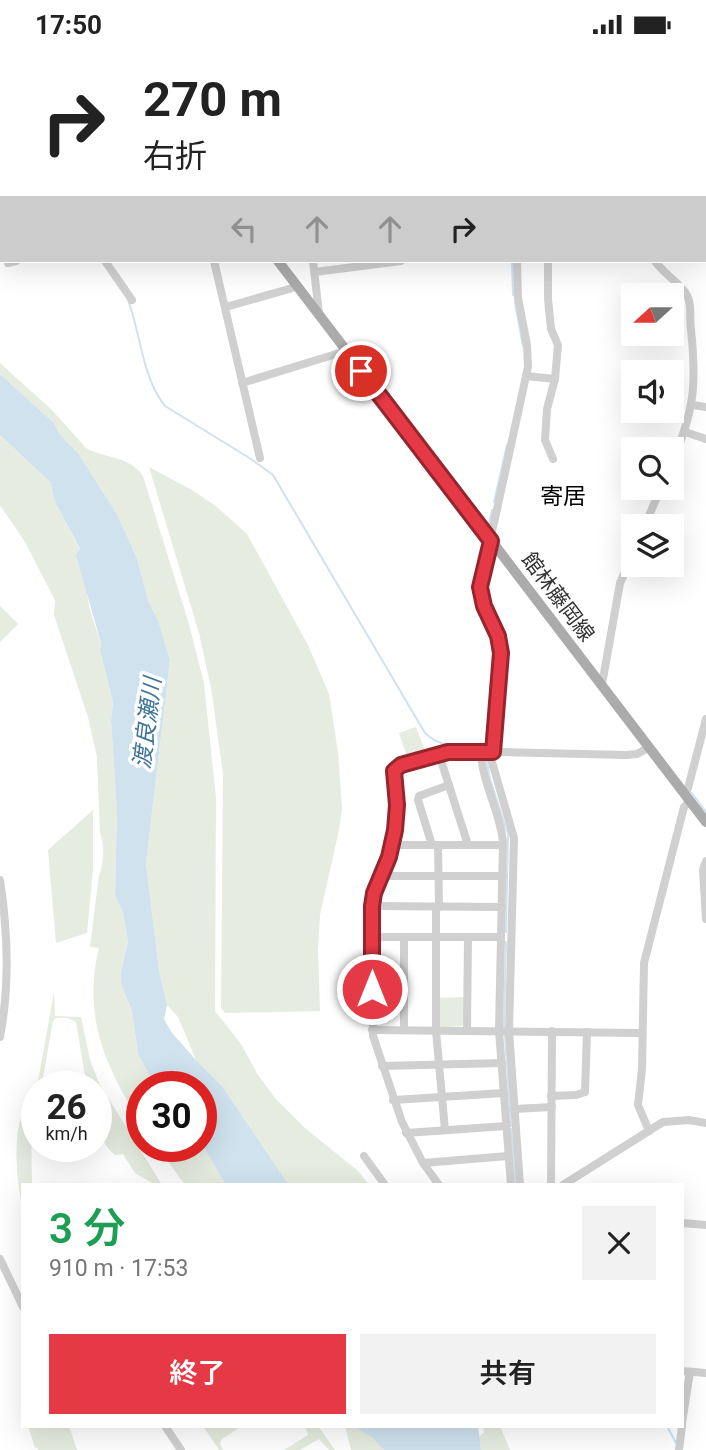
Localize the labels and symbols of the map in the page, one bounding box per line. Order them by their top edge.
north arrow [621,283,684,347]
pin [331,341,391,401]
district label: 寄居 [540,483,586,510]
street label: 館林藤岡線 [517,548,599,646]
water label: 渡良瀬川 [128,673,167,770]
position arrow [335,952,409,1026]
speed limit sign: 30 [126,1071,217,1162]

